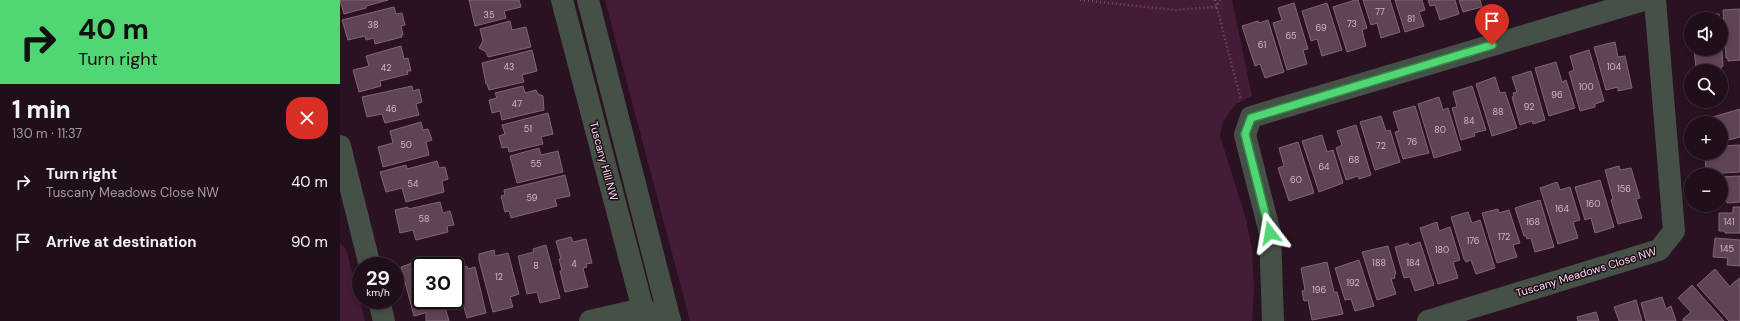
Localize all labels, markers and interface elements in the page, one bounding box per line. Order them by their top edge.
pin [1475,4,1509,45]
house number: 77 [1375,6,1385,18]
house number: 35 [484,9,494,21]
icon: arrive [1481,10,1503,32]
text: 40 m [78,11,149,48]
map controls [1684,12,1728,212]
button: sound [1684,12,1728,56]
house number: 81 [1407,13,1415,25]
icon: right [12,16,64,68]
house number: 73 [1347,18,1357,30]
house number: 38 [368,19,378,31]
house number: 69 [1315,22,1327,34]
house number: 65 [1286,30,1296,42]
house number: 61 [1258,39,1266,51]
text: Turn right [78,47,158,71]
house number: 43 [504,61,514,73]
house number: 104 [1607,61,1622,73]
house number: 42 [381,62,391,74]
button: search [1684,64,1728,108]
house number: 100 [1578,81,1594,93]
house number: 96 [1551,89,1563,101]
text: 1 min [12,94,71,125]
button: close [286,97,328,139]
house number: 47 [512,98,522,110]
house number: 92 [1524,101,1534,113]
house number: 46 [385,103,397,115]
house number: 88 [1493,106,1503,118]
house number: 84 [1464,115,1475,127]
button: + [1684,116,1728,160]
street label: Tuscany Hill NW [587,120,621,202]
house number: 51 [524,123,532,135]
house number: 80 [1434,124,1446,136]
text: 130 m · 11:37 [12,125,82,142]
house number: 76 [1407,136,1417,148]
house number: 50 [400,139,412,151]
house number: 72 [1376,140,1386,152]
house number: 68 [1348,154,1360,166]
house number: 55 [531,158,541,170]
house number: 64 [1318,161,1330,173]
text: Turn right [46,164,117,184]
button: − [1684,168,1728,212]
icon: right [12,171,34,193]
text: 40 m [291,172,328,192]
house number: 60 [1290,174,1302,186]
house number: 54 [408,178,419,190]
house number: 156 [1617,183,1631,195]
text: Tuscany Meadows Close NW [46,184,219,201]
house number: 59 [527,192,538,204]
house number: 160 [1586,198,1600,210]
house number: 164 [1555,203,1569,215]
position arrow [1249,212,1291,254]
house number: 58 [419,213,429,225]
house number: 168 [1526,216,1540,228]
house number: 141 [1723,216,1735,228]
icon: arrive [12,231,34,253]
house number: 172 [1498,231,1510,243]
text: Arrive at destination [46,232,197,252]
text: 90 m [291,232,328,252]
house number: 176 [1466,235,1480,247]
house number: 145 [1720,243,1734,255]
house number: 180 [1435,244,1449,256]
street label: Tuscany Meadows Close NW [1514,244,1658,300]
speed limit sign: 30 [412,257,464,309]
house number: 188 [1372,257,1386,269]
house number: 184 [1406,257,1420,269]
house number: 4 [571,258,577,270]
house number: 8 [533,260,539,272]
text: 29 [366,265,390,291]
house number: 12 [495,271,503,283]
house number: 192 [1346,277,1360,289]
house number: 196 [1312,284,1326,296]
text: km/h [366,286,390,299]

